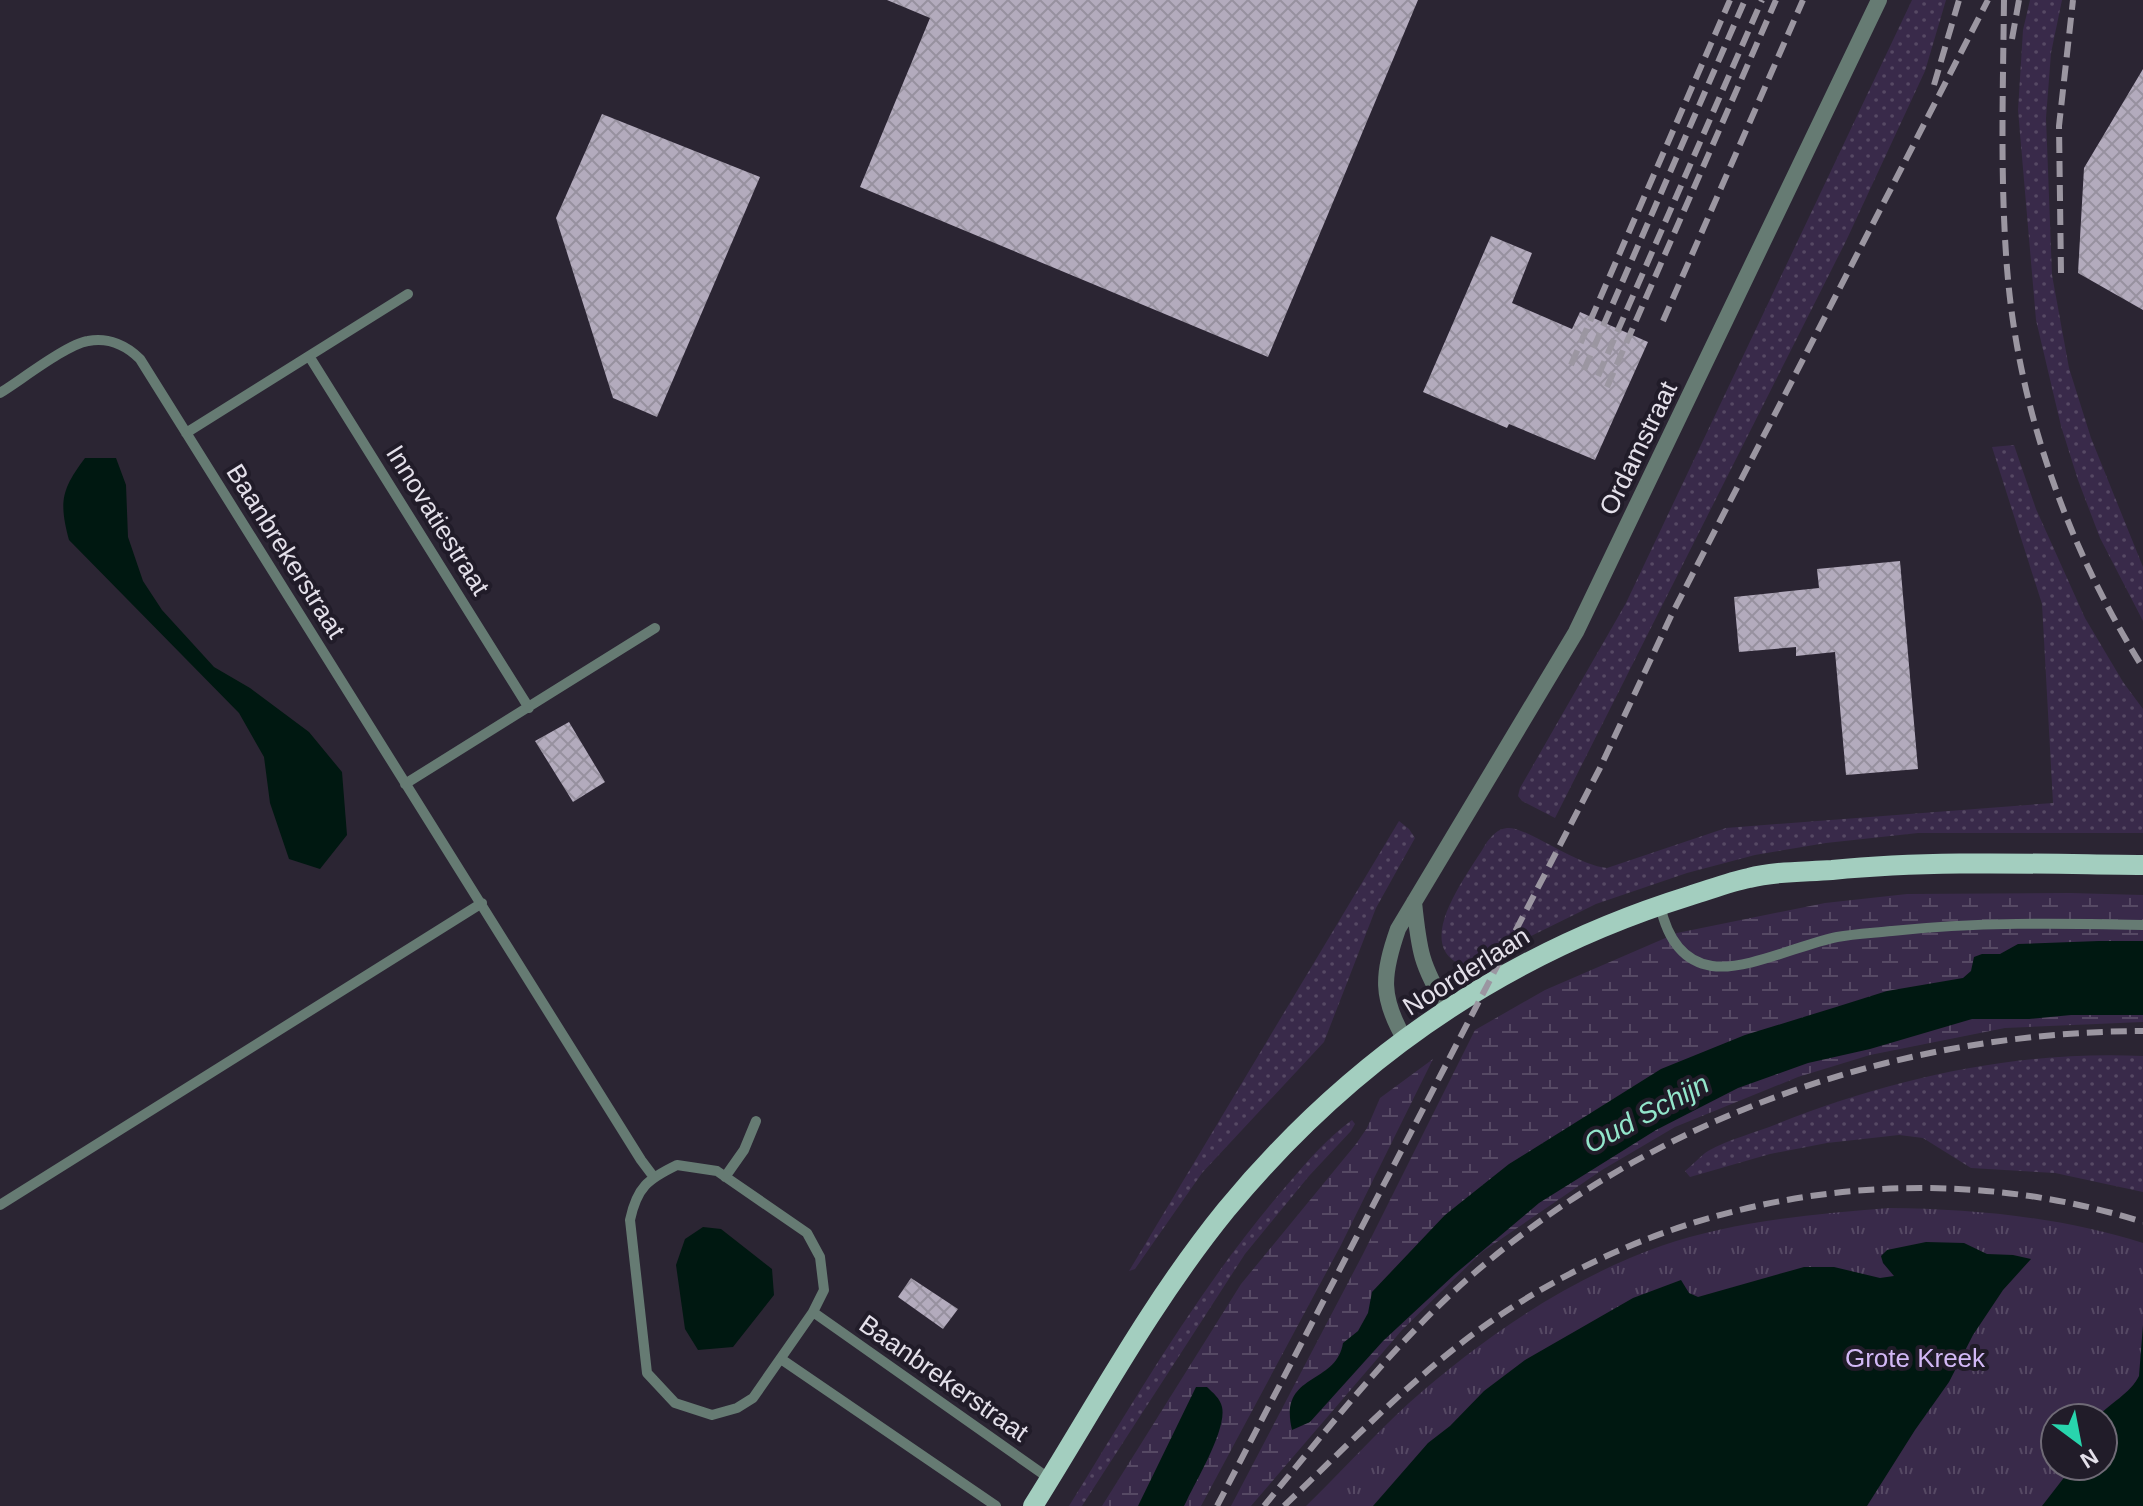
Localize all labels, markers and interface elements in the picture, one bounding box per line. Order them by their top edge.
street label: Ordamstraat [1593,376,1683,520]
street label: Innovatiestraat [380,440,496,601]
street label: Baanbrekerstraat [220,458,352,644]
street label: Noorderlaan [1397,920,1535,1022]
water label: Oud Schijn [1578,1068,1714,1159]
street label: Baanbrekerstraat [854,1309,1035,1448]
park label: Grote Kreek [1845,1343,1986,1373]
north arrow [2039,1402,2119,1482]
text: N [2076,1444,2103,1473]

